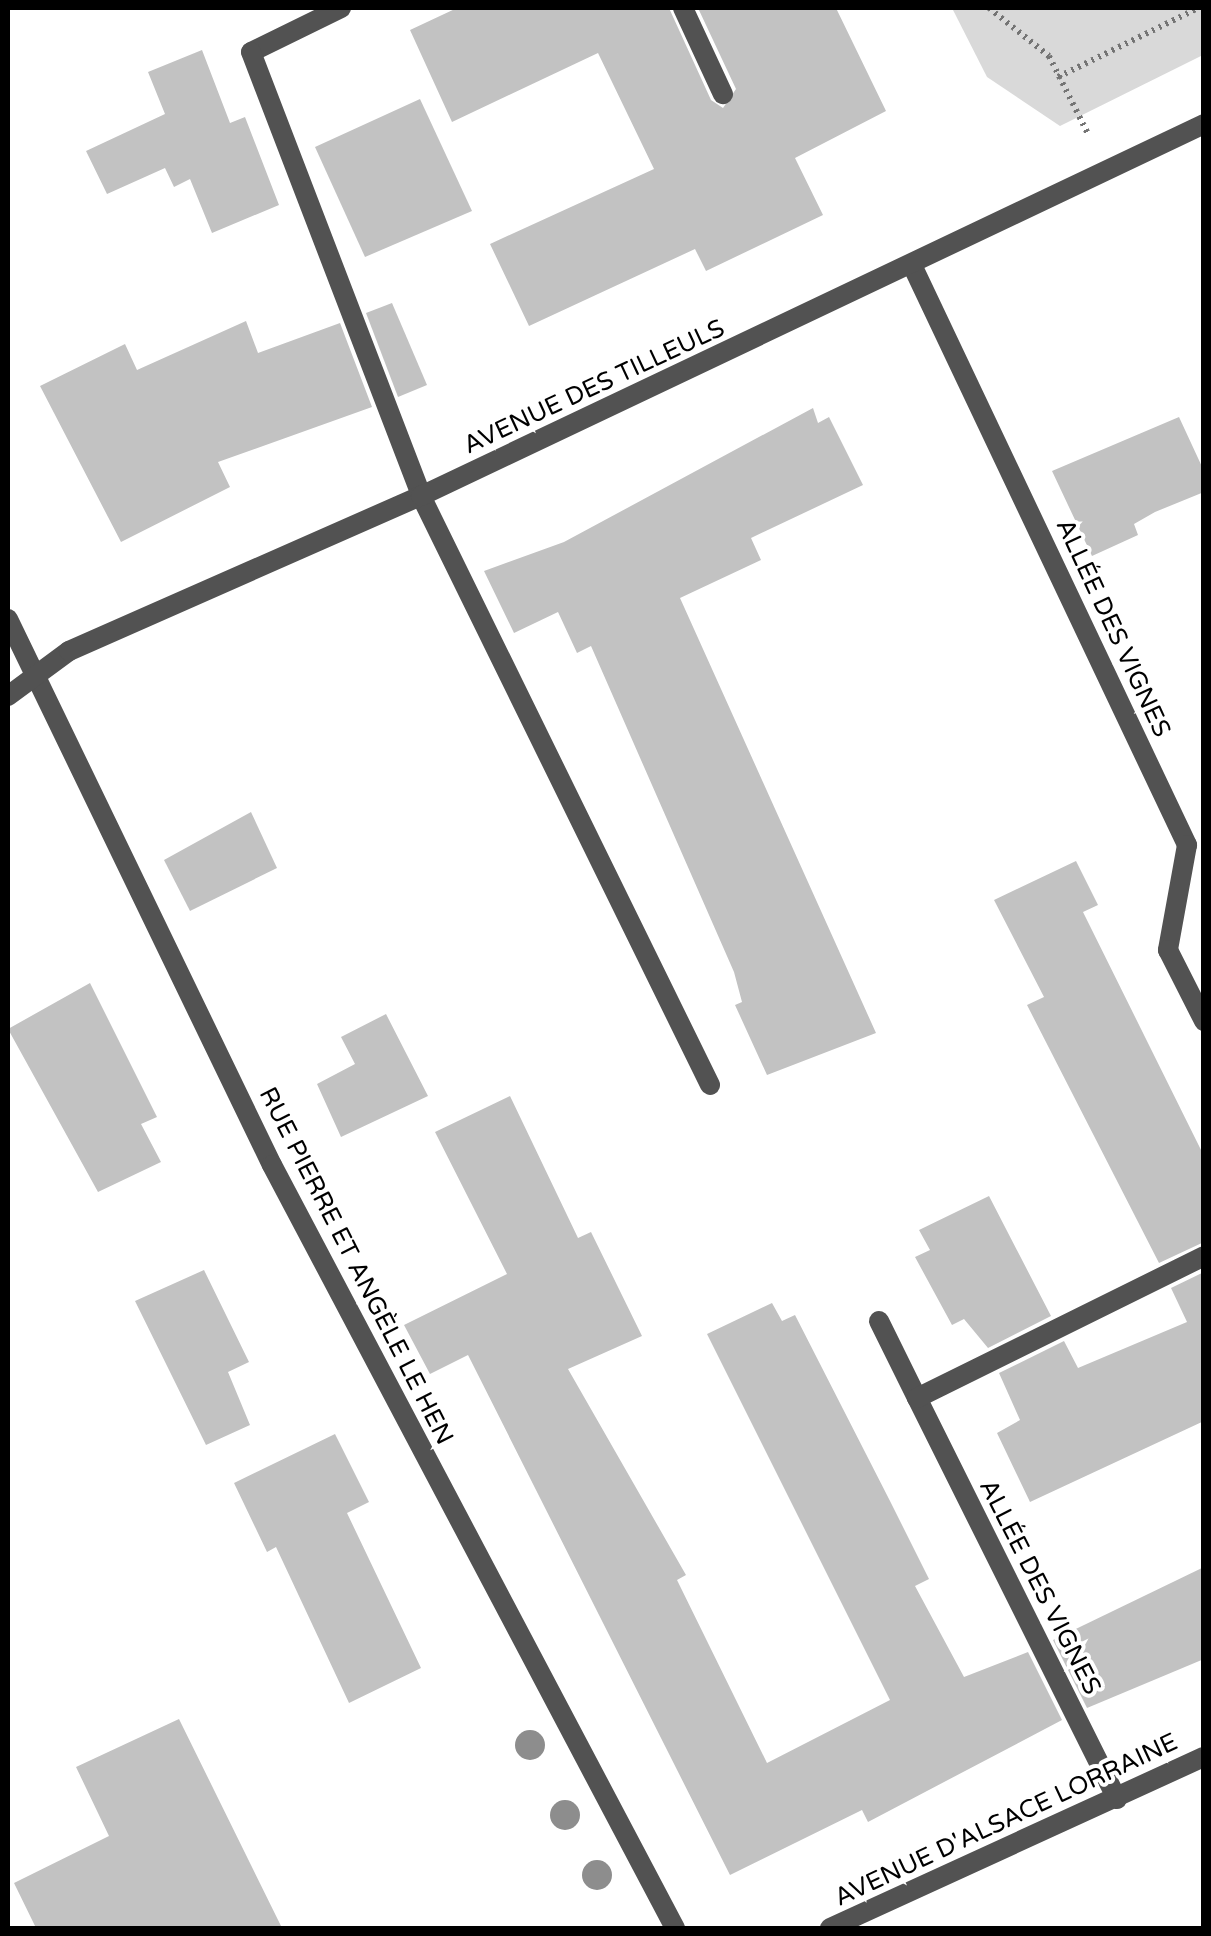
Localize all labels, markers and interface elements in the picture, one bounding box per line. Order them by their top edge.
street label: AVENUE DES TILLEULS [459,313,729,461]
street label: ALLÉE DES VIGNES [1049,514,1177,742]
street label: RUE PIERRE ET ANGÈLE LE HEN [253,1082,459,1450]
street label: ALLÉE DES VIGNES [973,1474,1107,1700]
street label: AVENUE D'ALSACE LORRAINE [830,1727,1182,1913]

